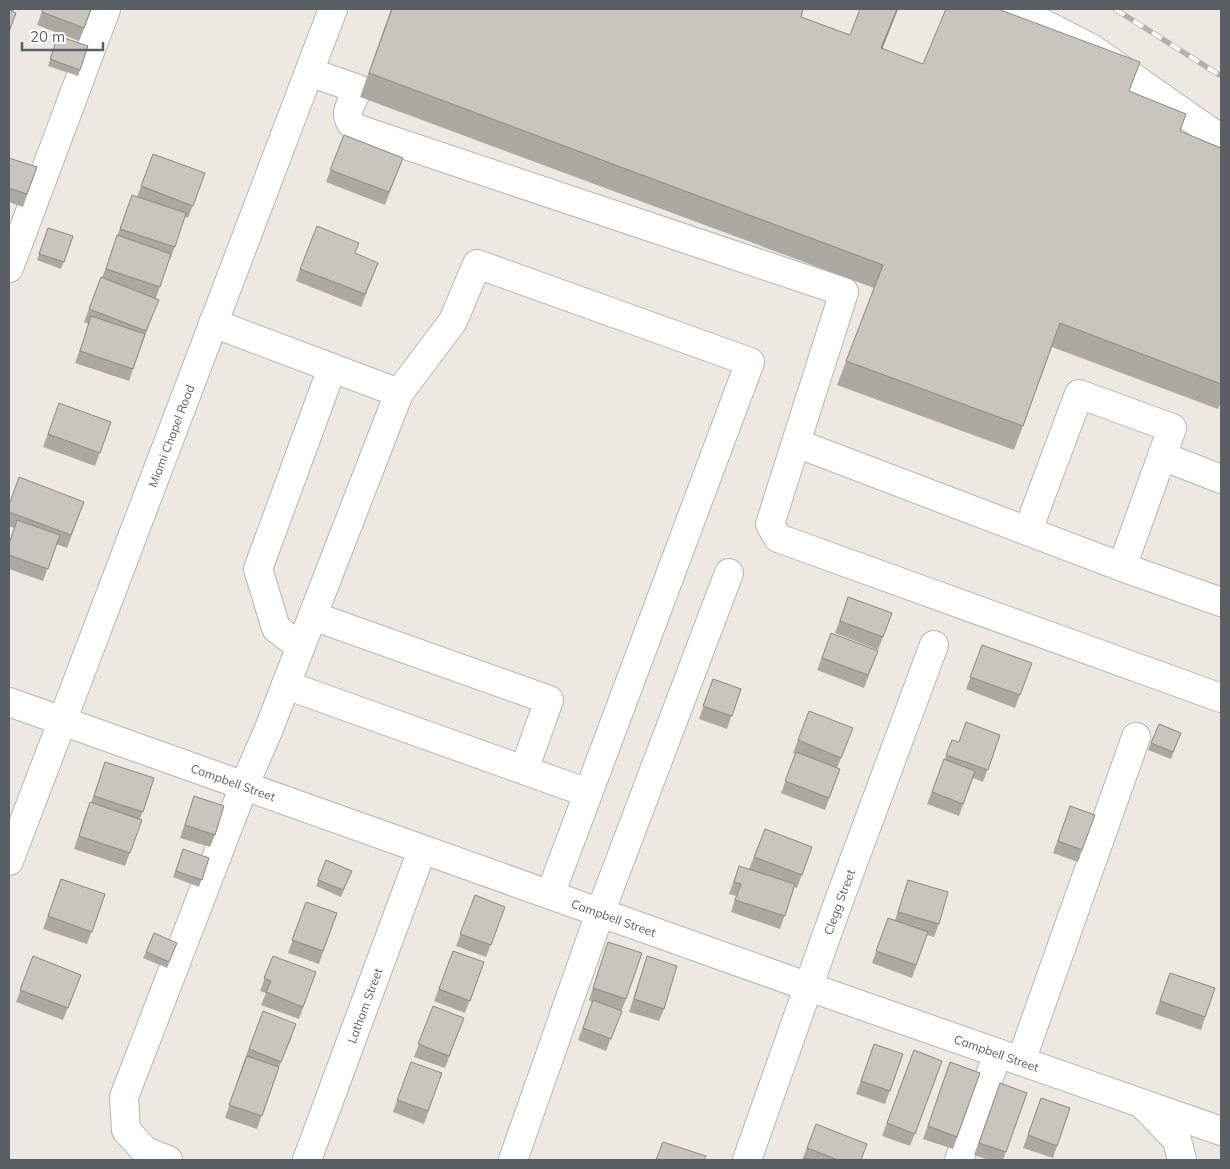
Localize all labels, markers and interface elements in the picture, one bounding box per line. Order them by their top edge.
scale bar [22,20,104,52]
text: 20 m [30,27,65,46]
street label: Miami Chapel Road [144,382,197,489]
street label: Campbell Street [189,760,278,804]
street label: Clegg Street [820,867,858,937]
street label: Campbell Street [569,895,658,939]
street label: Latham Street [344,966,385,1045]
street label: Campbell Street [952,1031,1041,1074]

